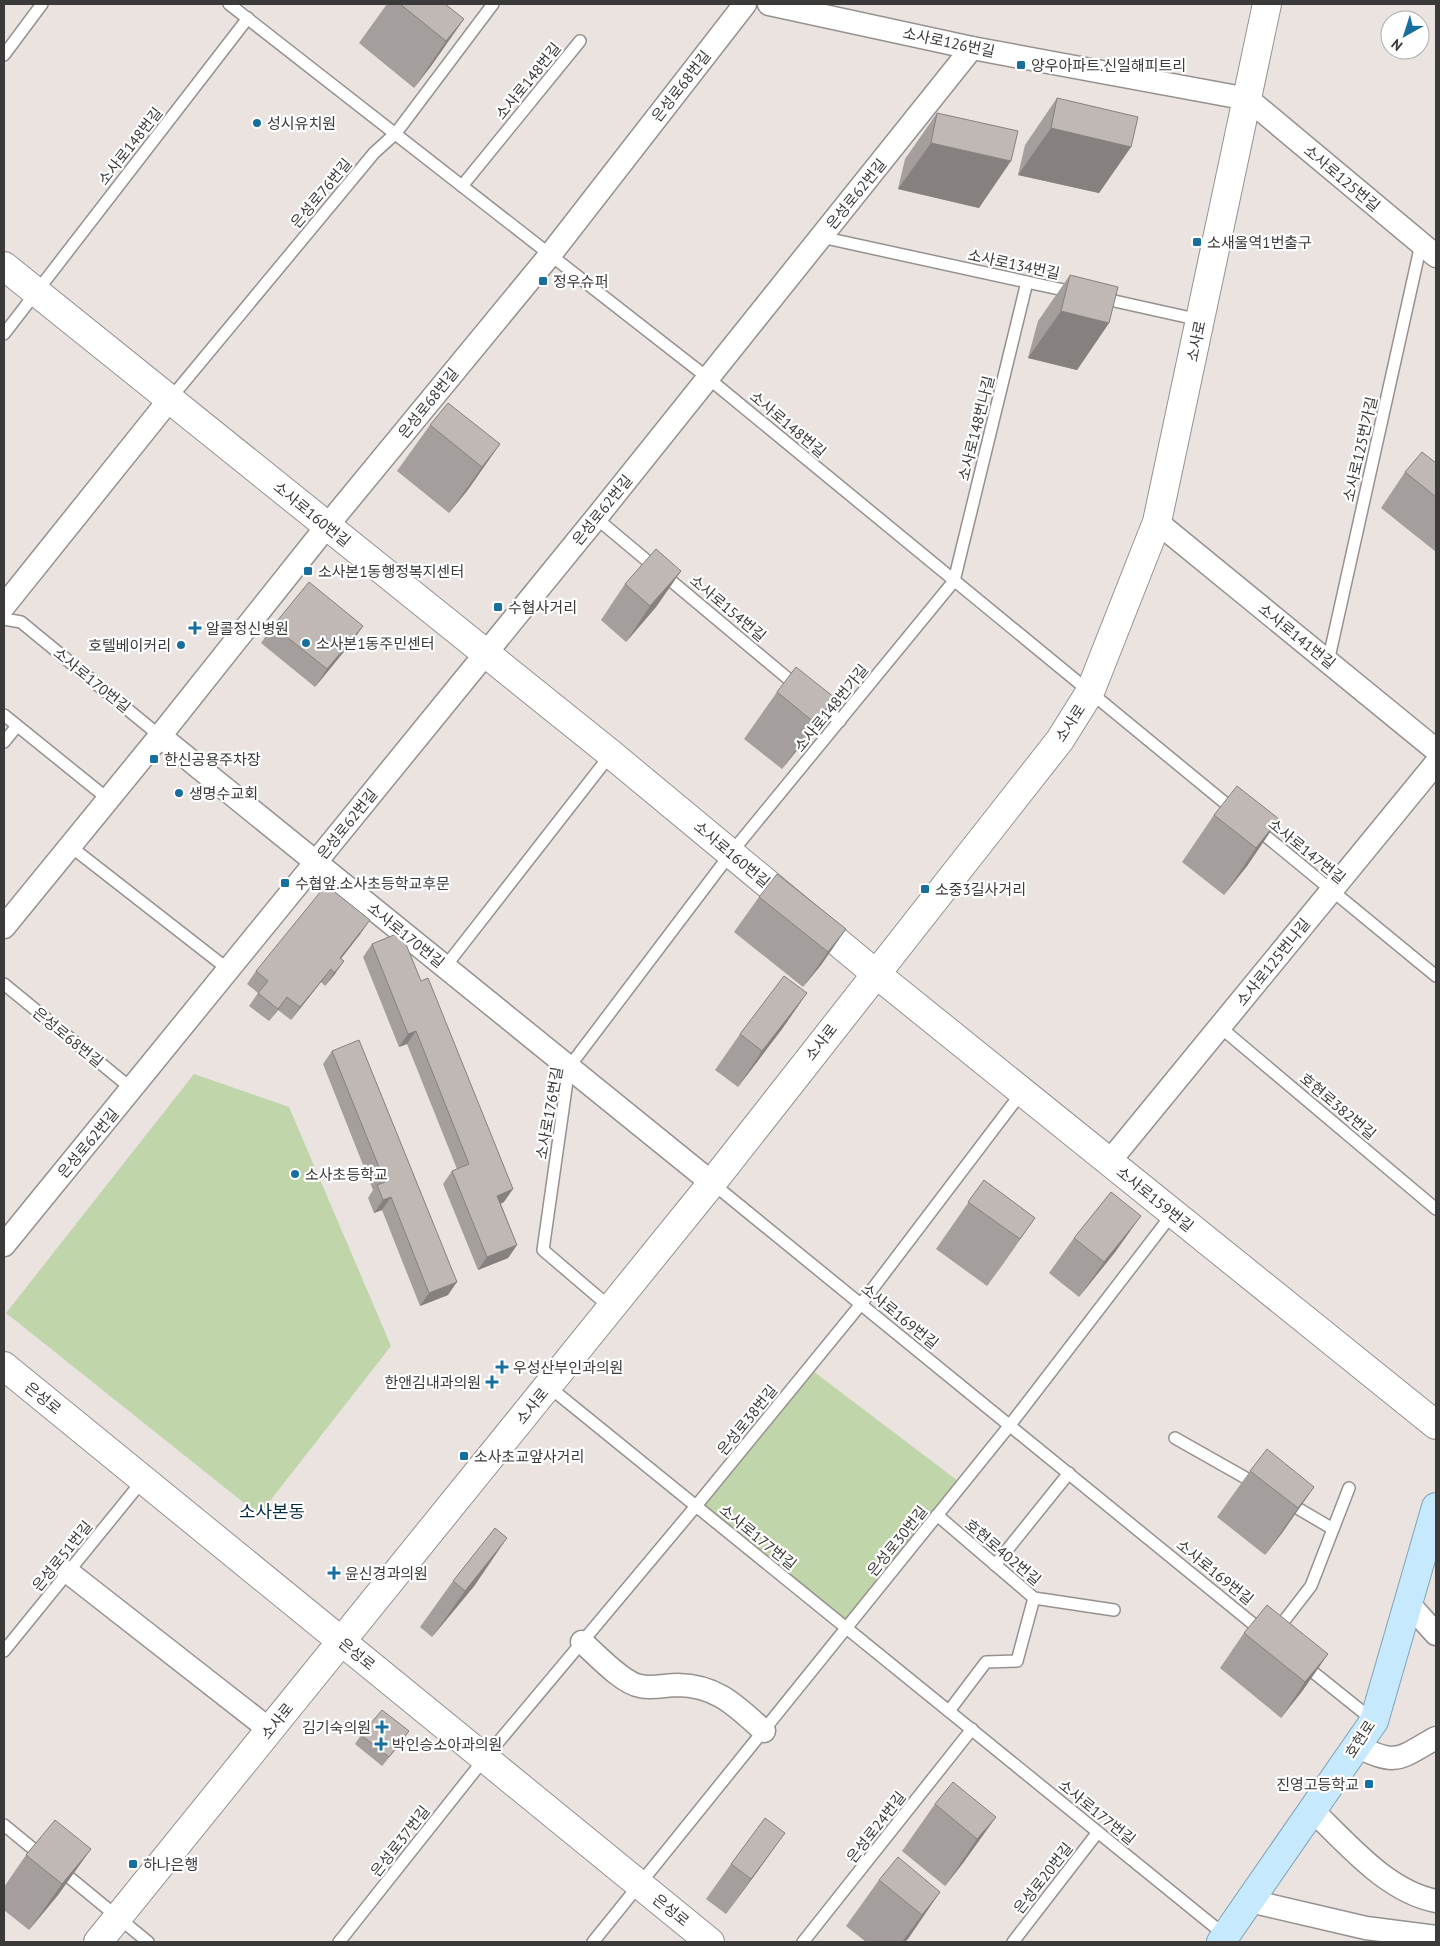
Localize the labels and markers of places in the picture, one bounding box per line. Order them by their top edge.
place label: 양우아파트.신일해피트리 [1031,56,1186,75]
marker: 양우아파트.신일해피트리 [1015,59,1027,71]
place label: 성시유치원 [267,114,336,133]
marker: 성시유치원 [251,117,263,129]
place label: 소새울역1번출구 [1207,233,1312,252]
marker: 소새울역1번출구 [1191,236,1203,248]
place label: 정우슈퍼 [553,272,608,291]
marker: 정우슈퍼 [537,275,549,287]
place label: 소사본1동행정복지센터 [318,562,464,581]
marker: 소사본1동행정복지센터 [302,565,314,577]
place label: 수협사거리 [508,598,577,617]
marker: 수협사거리 [492,601,504,613]
place label: 알콜정신병원 [206,619,289,638]
marker: 알콜정신병원 [188,621,202,635]
place label: 소사본1동주민센터 [316,634,435,653]
place label: 호텔베이커리 [88,636,171,655]
marker: 소사본1동주민센터 [300,637,312,649]
marker: 호텔베이커리 [175,639,187,651]
place label: 한신공용주차장 [164,750,261,769]
marker: 한신공용주차장 [148,753,160,765]
place label: 생명수교회 [189,784,258,803]
marker: 생명수교회 [173,787,185,799]
place label: 수협앞.소사초등학교후문 [295,874,450,893]
marker: 수협앞.소사초등학교후문 [279,877,291,889]
place label: 소중3길사거리 [935,880,1026,899]
marker: 소중3길사거리 [919,883,931,895]
place label: 소사초등학교 [305,1165,388,1184]
marker: 소사초등학교 [289,1168,301,1180]
place label: 우성산부인과의원 [513,1358,623,1377]
marker: 우성산부인과의원 [495,1360,509,1374]
place label: 한앤김내과의원 [384,1373,481,1392]
marker: 한앤김내과의원 [485,1375,499,1389]
place label: 소사초교앞사거리 [474,1447,584,1466]
marker: 소사초교앞사거리 [458,1450,470,1462]
place label: 윤신경과의원 [345,1564,428,1583]
marker: 윤신경과의원 [327,1566,341,1580]
place label: 김기숙의원 [302,1718,371,1737]
marker: 김기숙의원 [375,1720,389,1734]
place label: 박인승소아과의원 [392,1735,502,1754]
marker: 박인승소아과의원 [374,1737,388,1751]
place label: 진영고등학교 [1276,1775,1359,1794]
marker: 진영고등학교 [1363,1778,1375,1790]
place label: 하나은행 [143,1855,198,1874]
marker: 하나은행 [127,1858,139,1870]

